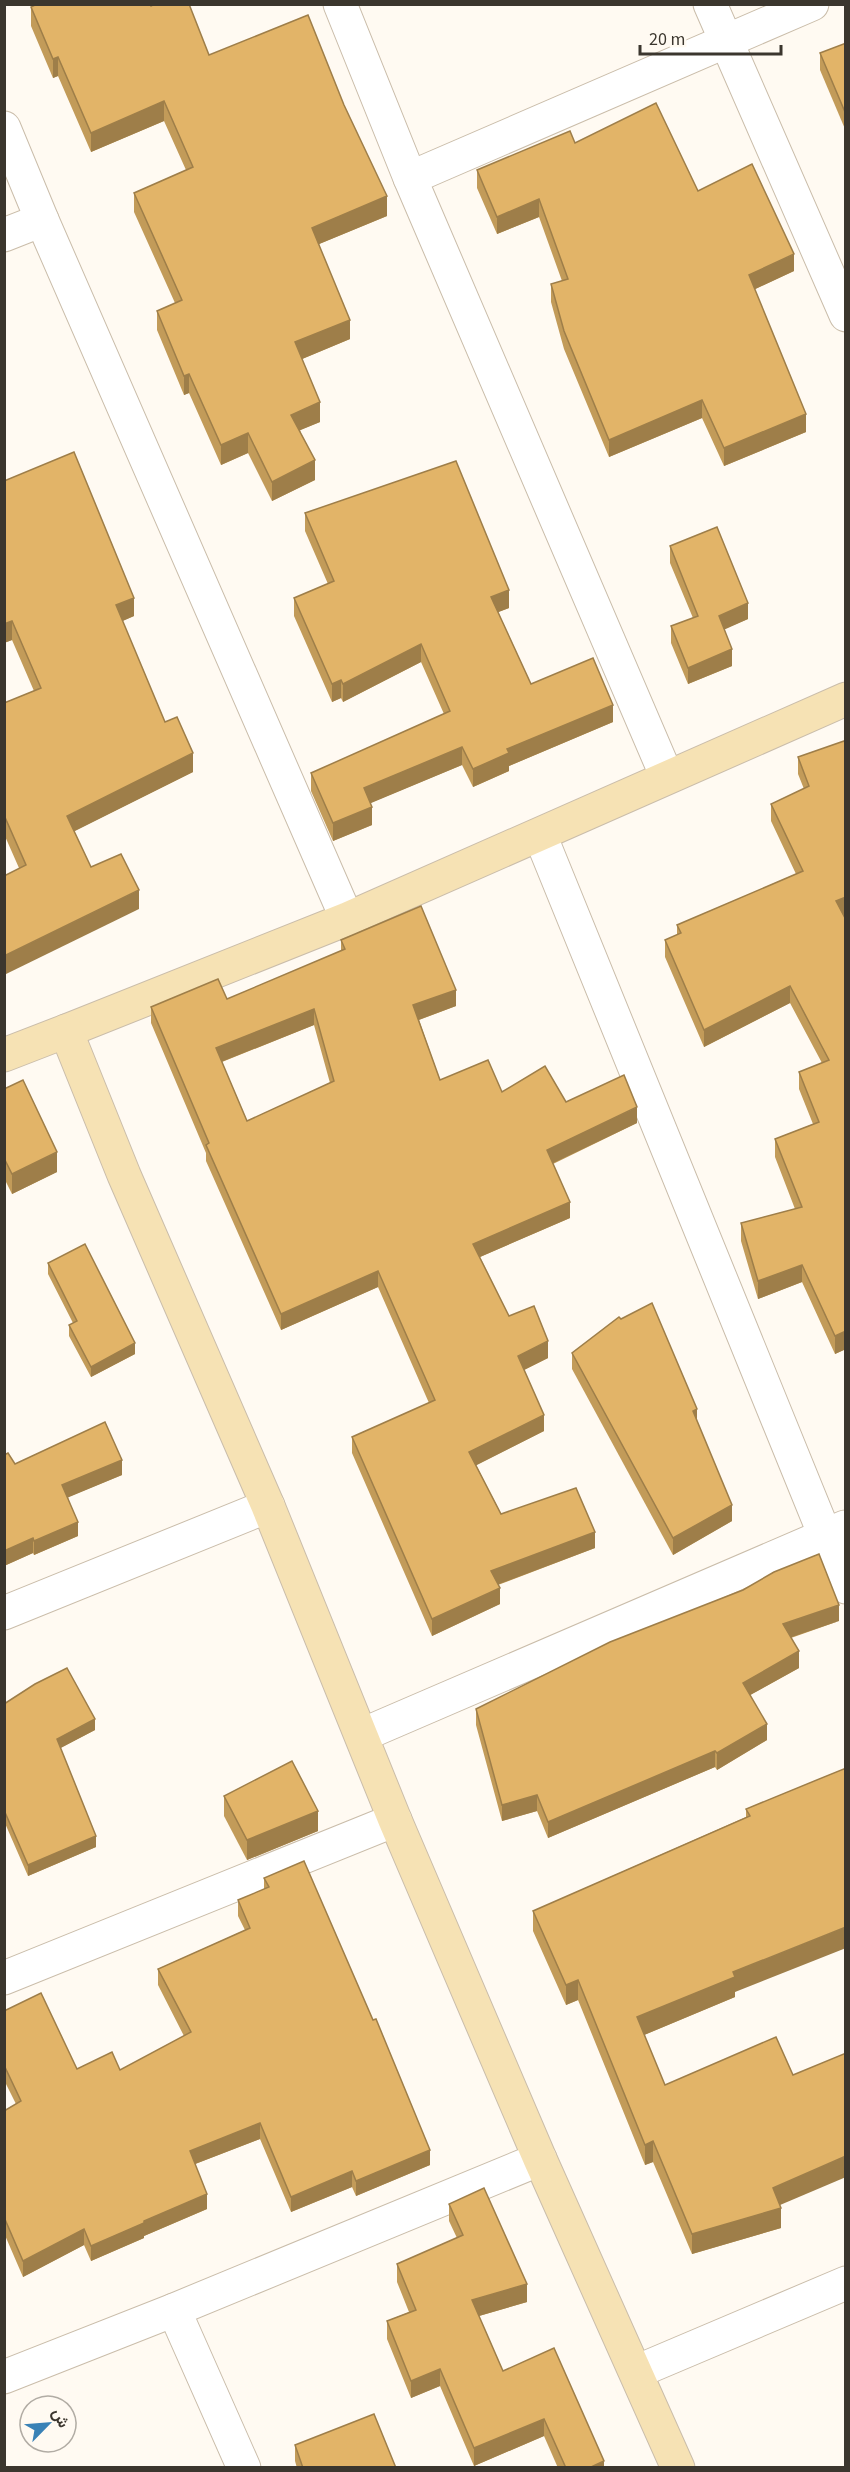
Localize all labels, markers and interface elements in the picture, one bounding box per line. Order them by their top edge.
scale bar [640,18,781,56]
text: 20 m [649,27,685,52]
north arrow [18,2394,78,2454]
text: ش [47,2405,75,2431]

